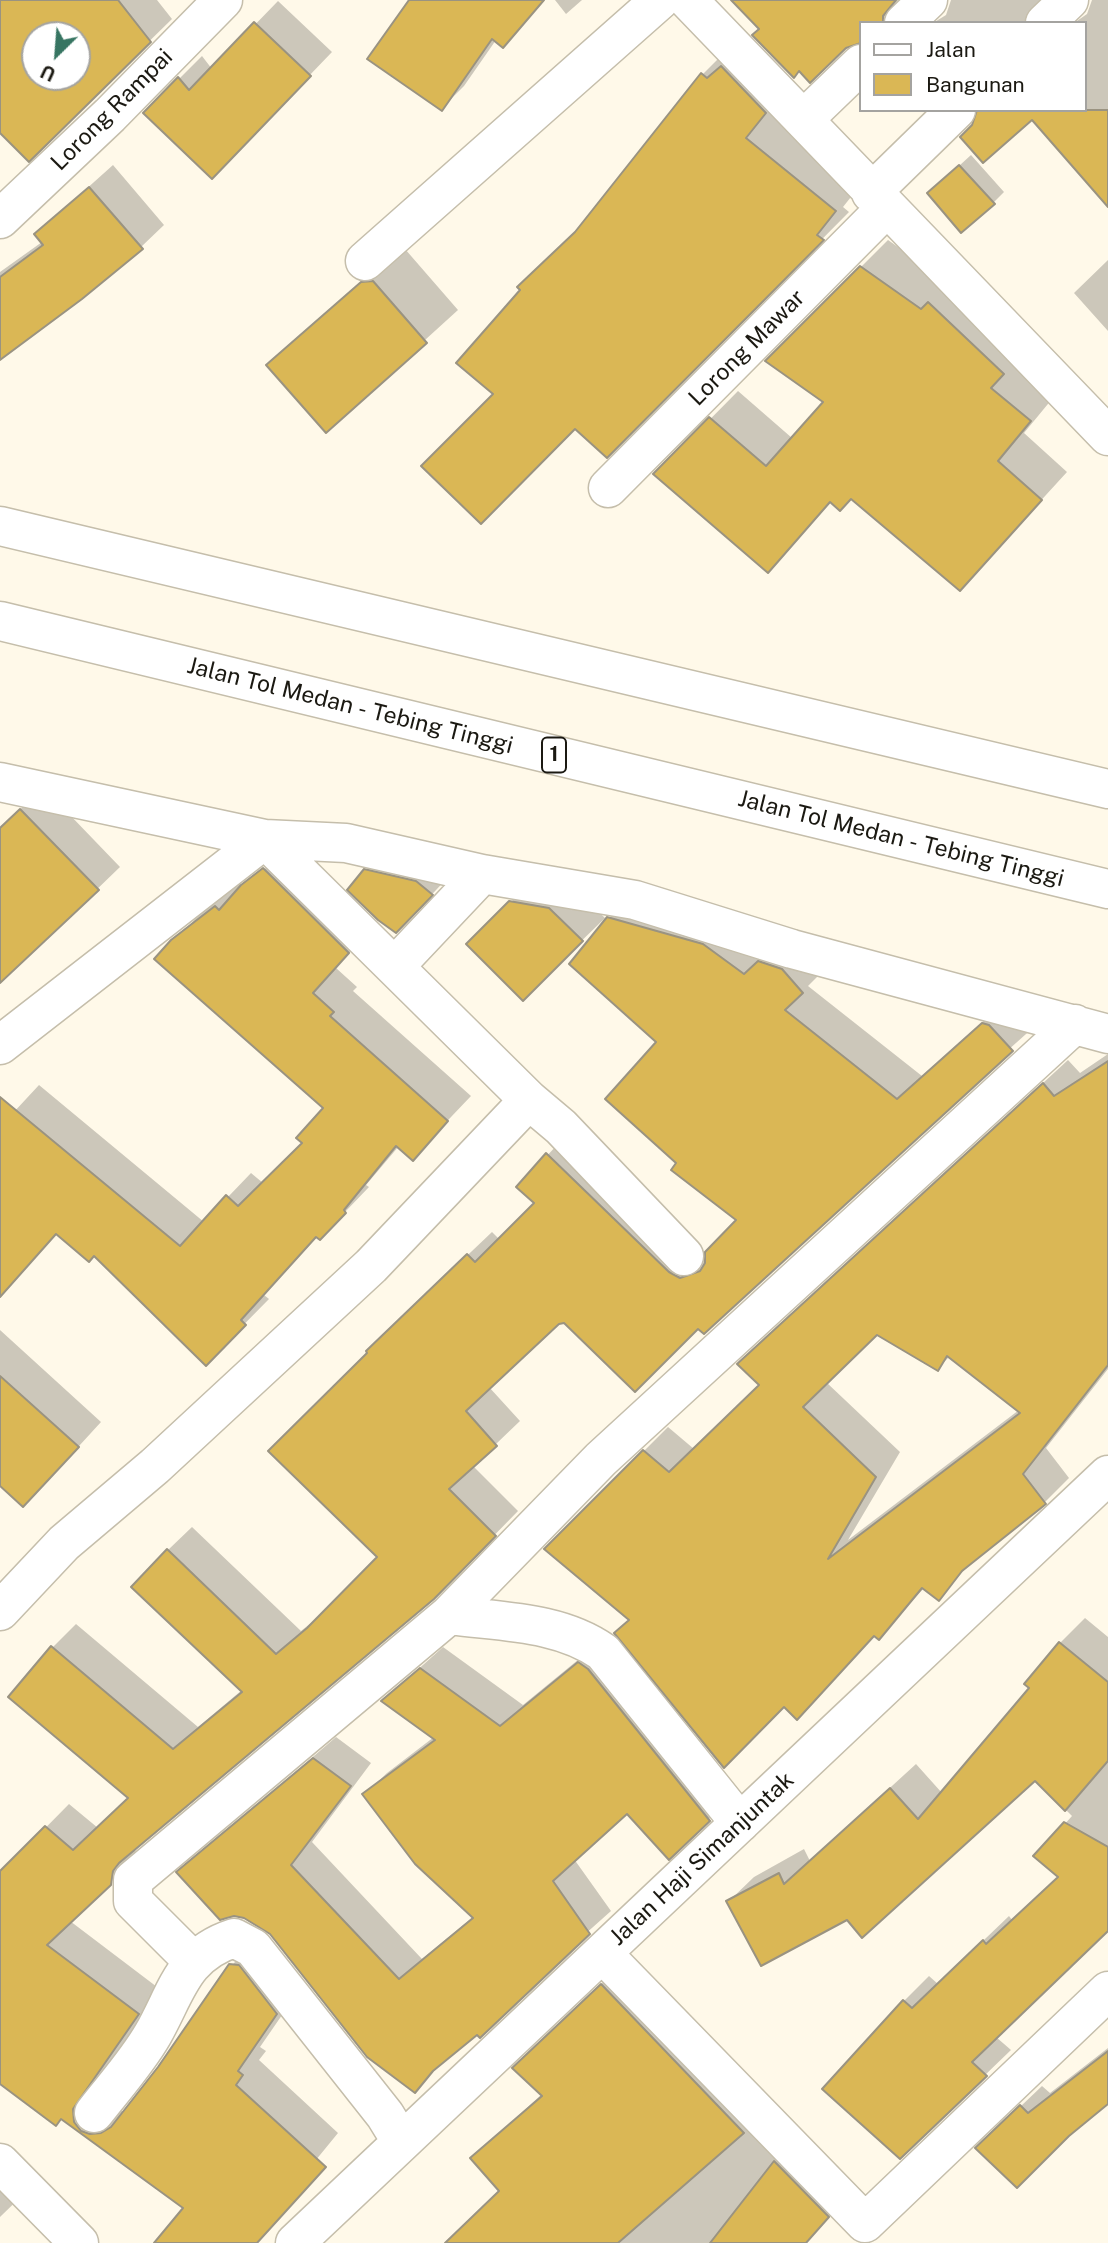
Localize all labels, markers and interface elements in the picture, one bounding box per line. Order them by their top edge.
north arrow [21,21,91,91]
legend [860,21,1087,112]
text: Jalan [926,37,976,62]
street label: Lorong Rampai [45,43,179,177]
text: U [37,60,59,86]
text: Bangunan [926,72,1025,97]
street label: Lorong Mawar [683,284,811,412]
street label: Jalan Tol Medan - Tebing Tinggi [184,652,516,760]
road number: 1 [542,738,566,772]
street label: Jalan Tol Medan - Tebing Tinggi [735,785,1067,893]
street label: Jalan Haji Simanjuntak [604,1766,800,1952]

